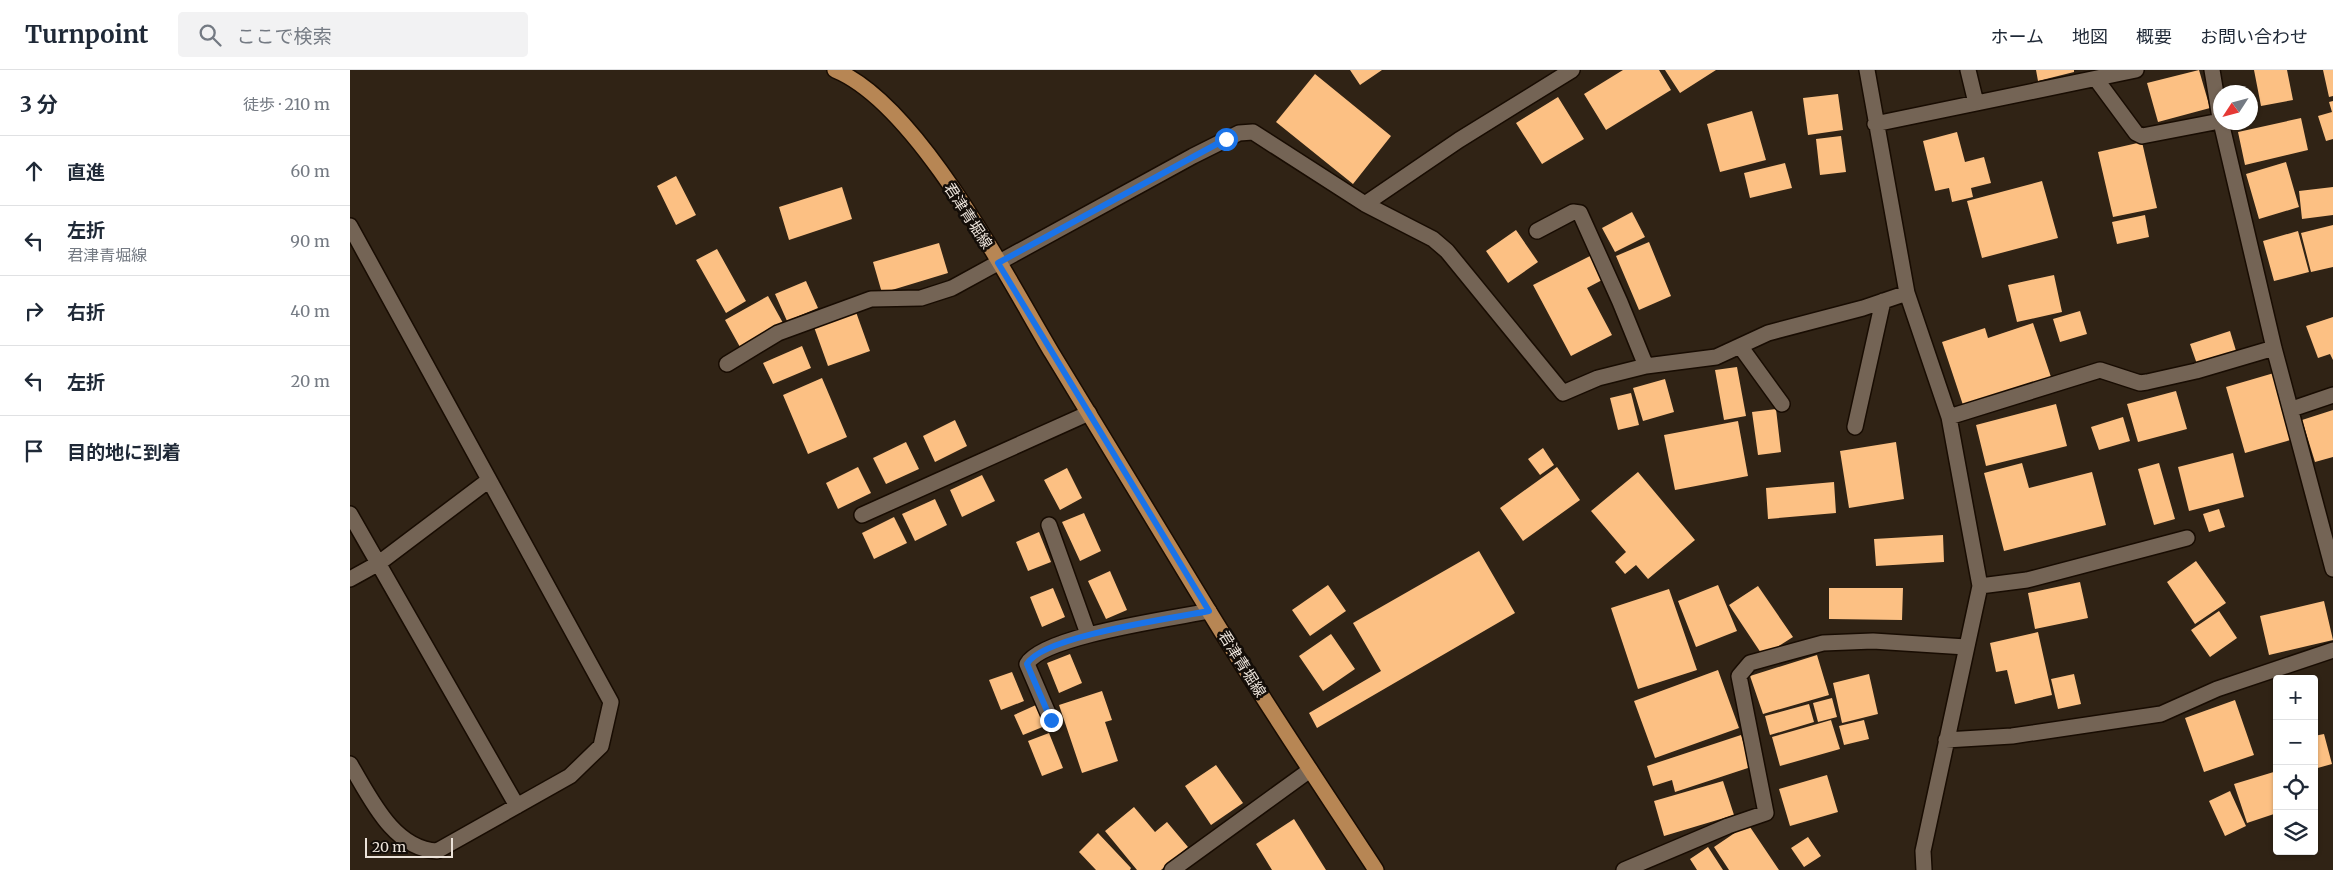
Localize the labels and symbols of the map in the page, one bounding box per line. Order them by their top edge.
north arrow [2213,85,2258,130]
route start [1215,128,1238,151]
street label: 君津青堀線 [940,179,997,252]
street label: 君津青堀線 [1214,627,1270,701]
route end [1040,709,1063,732]
scale bar [365,835,452,858]

